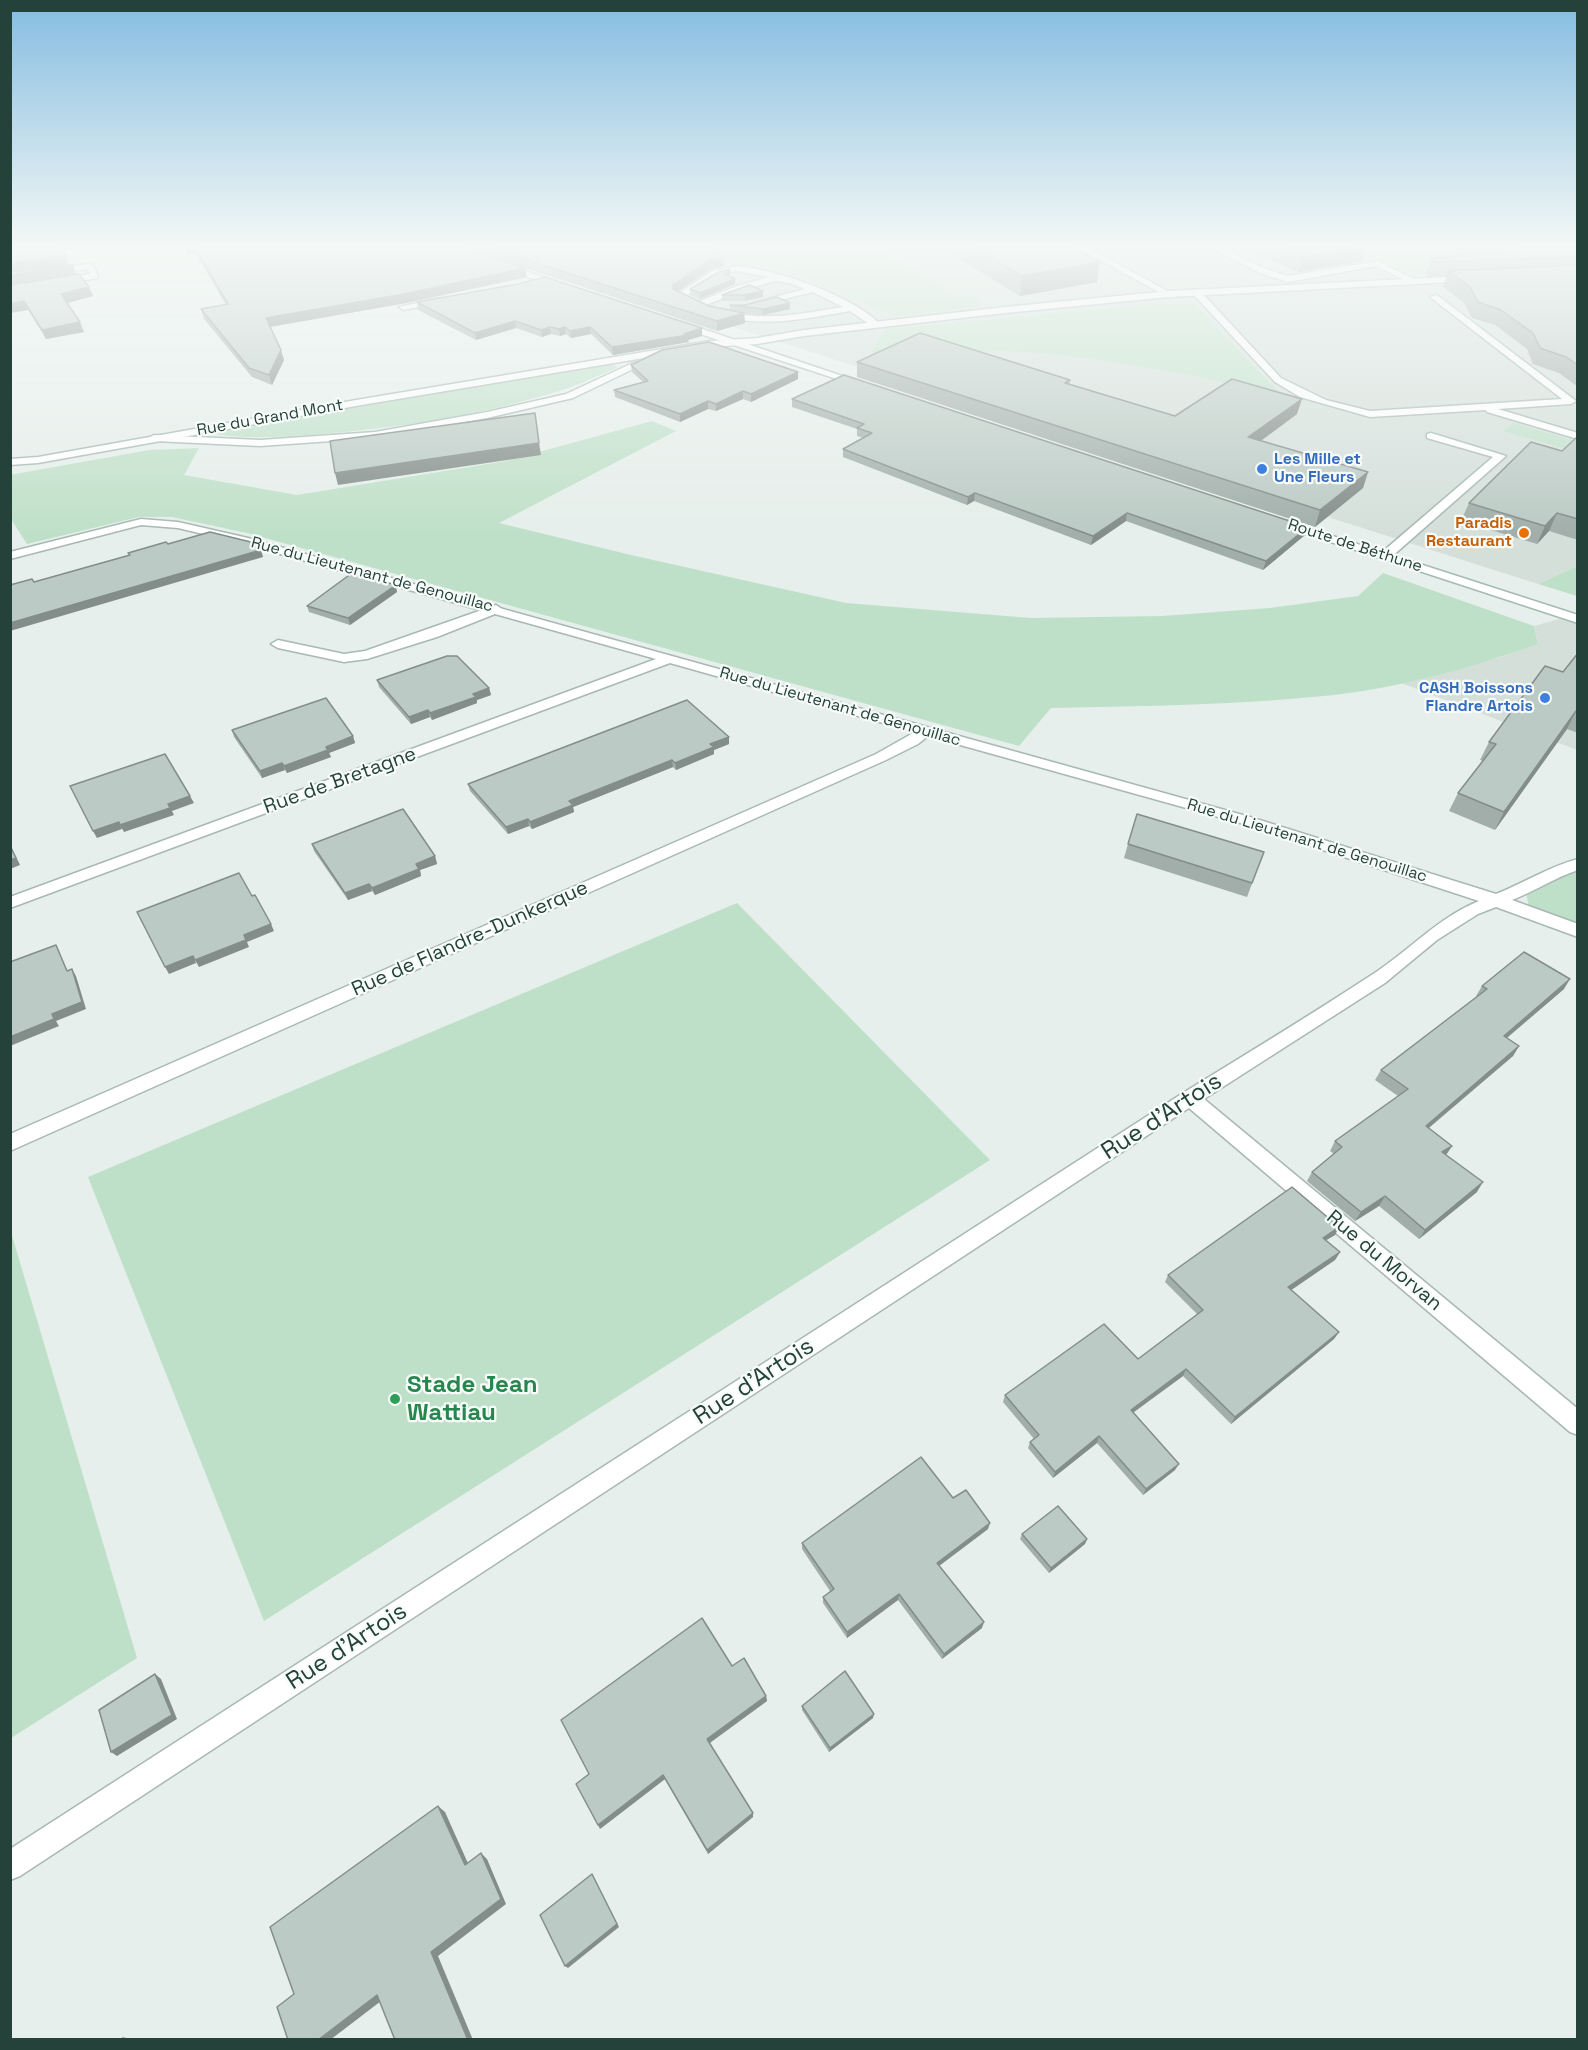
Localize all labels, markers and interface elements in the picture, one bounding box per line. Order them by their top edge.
street label: Rue du Grand Mont [195,396,345,440]
place label: Les Mille et Une Fleurs [1274,450,1361,488]
marker: Les Mille et Une Fleurs [1255,462,1269,476]
place label: Paradis Restaurant [1426,514,1512,552]
street label: Route de Béthune [1285,515,1425,577]
marker: Paradis Restaurant [1517,526,1531,540]
street label: Rue du Lieutenant de Genouillac [249,533,495,617]
street label: Rue du Lieutenant de Genouillac [717,663,963,751]
place label: CASH Boissons Flandre Artois [1419,679,1533,717]
marker: CASH Boissons Flandre Artois [1538,691,1552,705]
street label: Rue de Bretagne [260,742,420,820]
street label: Rue du Lieutenant de Genouillac [1185,795,1429,887]
street label: Rue de Flandre-Dunkerque [348,876,592,1002]
street label: Rue d'Artois [1096,1067,1228,1167]
street label: Rue du Morvan [1321,1206,1447,1316]
street label: Rue d'Artois [688,1332,820,1432]
place label: Stade Jean Wattiau [407,1371,538,1427]
marker: Stade Jean Wattiau [388,1392,402,1406]
street label: Rue d'Artois [281,1597,413,1697]

